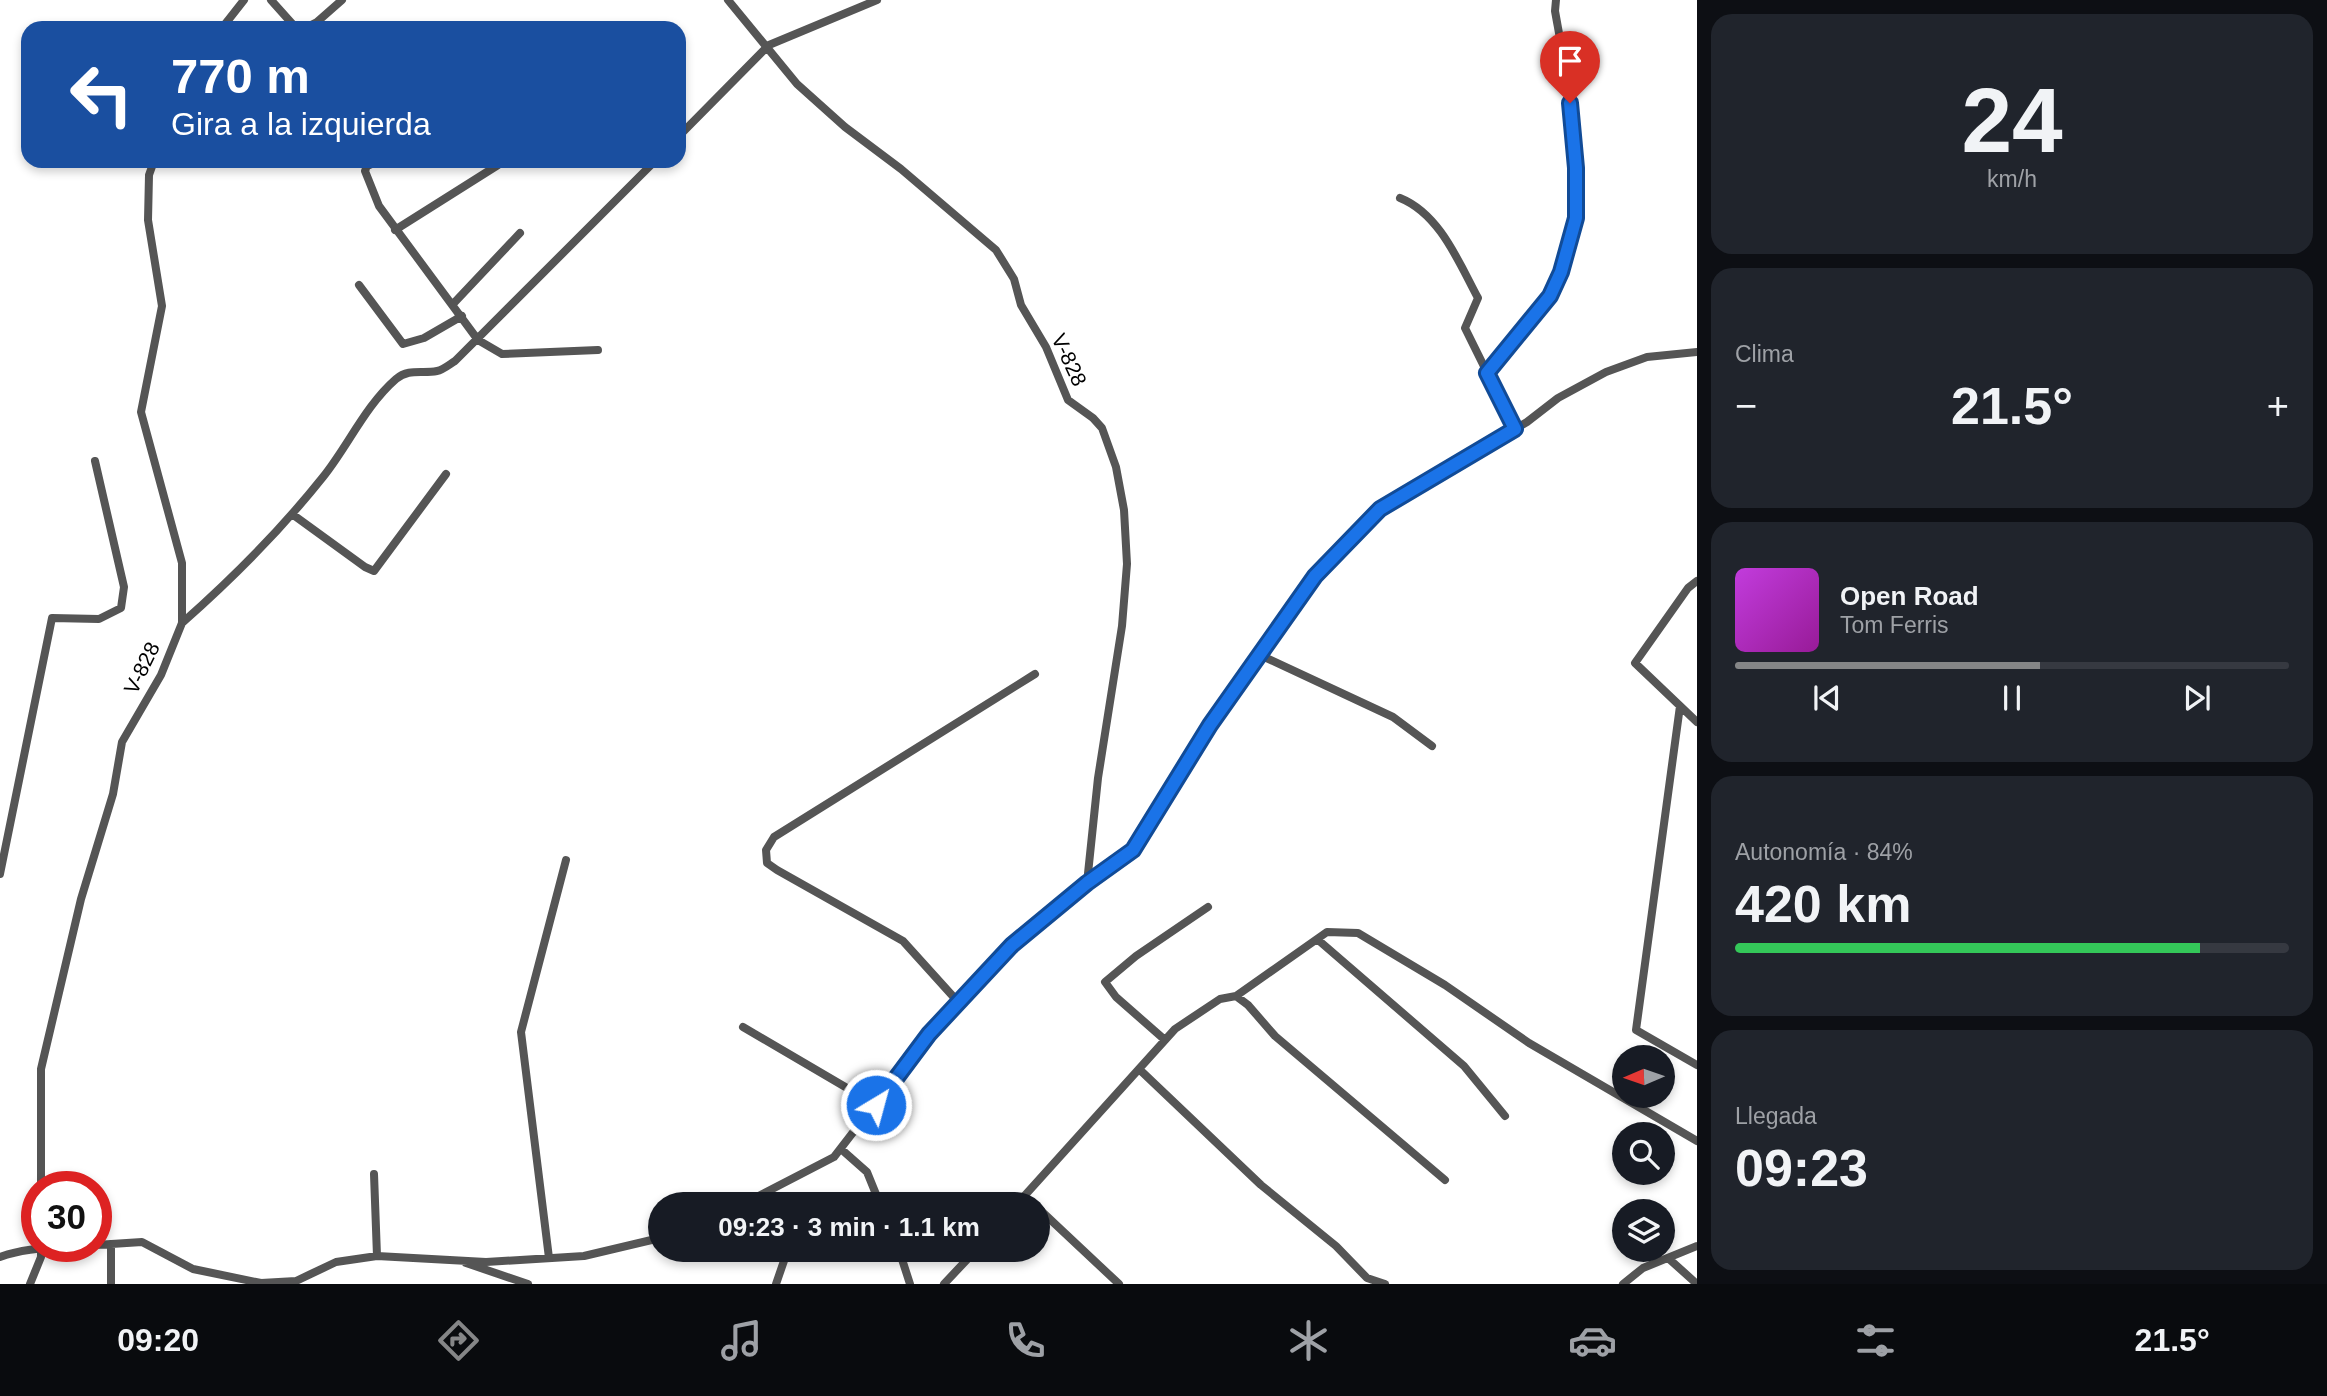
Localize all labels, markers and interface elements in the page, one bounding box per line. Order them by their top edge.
pin [1540,31,1600,103]
icon: arrive [1551,42,1589,80]
icon: left [56,49,147,140]
text: 770 m [171,49,310,103]
text: 24 [1961,70,2063,171]
text: Gira a la izquierda [171,106,431,142]
text: km/h [1987,166,2037,192]
street label: V-828 [1047,330,1091,390]
text: Clima [1735,341,1794,367]
text: 21.5° [1951,377,2073,435]
text: − [1735,385,1757,427]
text: + [2267,385,2289,427]
text: Open Road [1840,581,1979,611]
text: Tom Ferris [1840,612,1949,638]
street label: V-828 [119,638,164,697]
icon: previous [1808,679,1846,717]
icon: pause [1993,679,2031,717]
icon: next [2178,679,2216,717]
text: Autonomía · 84% [1735,839,1913,865]
text: 420 km [1735,875,1911,933]
north arrow [1612,1045,1675,1108]
map controls [1612,1045,1675,1262]
position arrow [839,1068,913,1142]
text: Llegada [1735,1103,1817,1129]
button: search [1612,1122,1675,1185]
text: 09:23 [1735,1139,1868,1197]
speed limit sign: 30 [21,1171,112,1262]
button: layers [1612,1199,1675,1262]
text: 09:23 · 3 min · 1.1 km [718,1212,980,1242]
icon: directions [434,1316,483,1365]
icon: music [717,1316,766,1365]
icon: phone [1001,1316,1050,1365]
icon: climate [1284,1316,1333,1365]
icon: car [1568,1316,1617,1365]
icon: filters [1851,1316,1900,1365]
text: 09:20 [117,1322,199,1358]
text: 21.5° [2135,1322,2210,1358]

